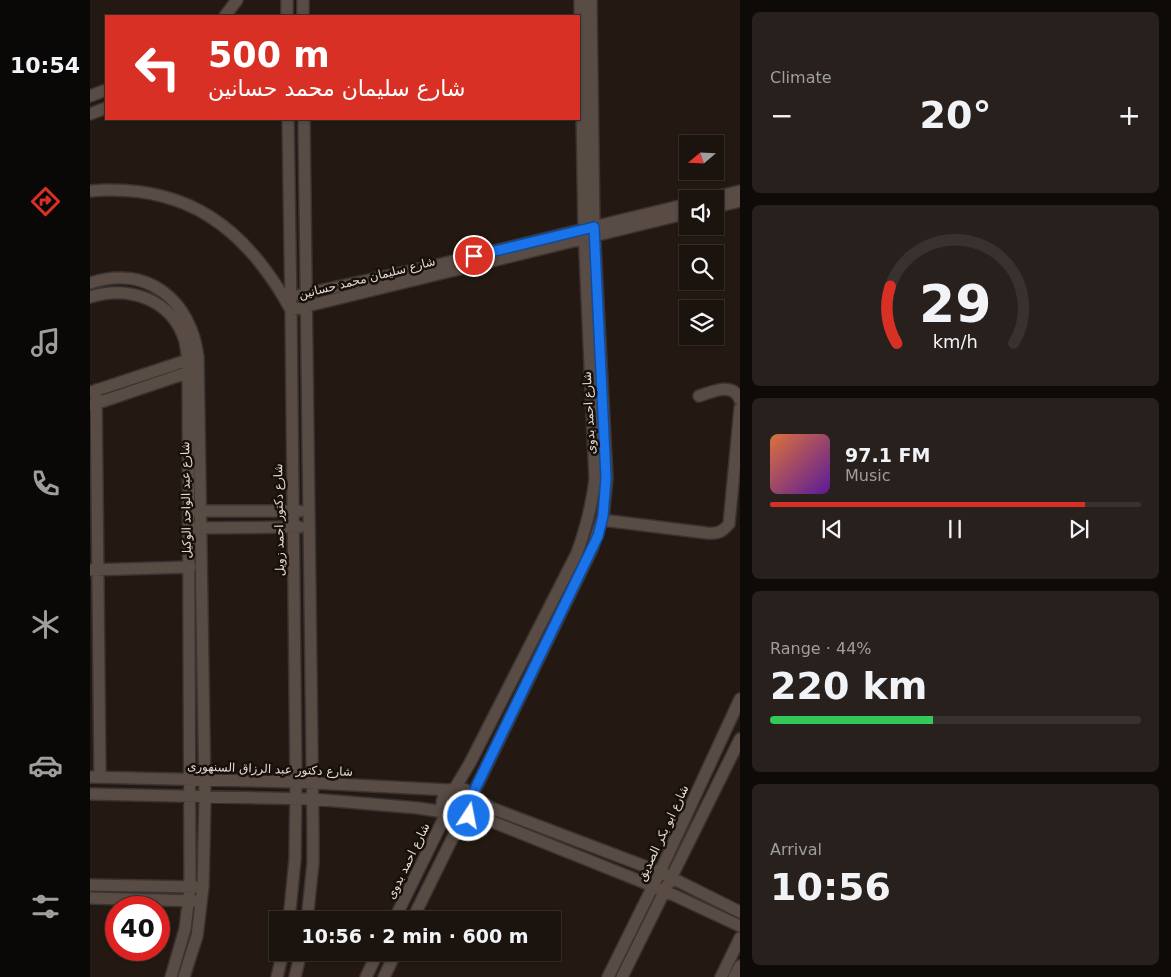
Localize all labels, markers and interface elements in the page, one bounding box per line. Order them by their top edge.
icon: left [125,35,190,100]
text: 500 m [208,35,330,75]
text: 10:54 [10,53,80,78]
text: Climate [770,68,832,87]
text: شارع سليمان محمد حسانين [208,76,466,101]
text: 20° [920,93,991,137]
text: − [770,99,793,132]
text: + [1118,99,1141,132]
north arrow [679,135,724,180]
map controls [679,135,724,345]
icon: directions [28,184,63,219]
button: sound [679,190,724,235]
pin [453,235,495,277]
icon: arrive [460,242,488,270]
button: search [679,245,724,290]
street label: شارع سليمان محمد حسانين [297,254,437,303]
text: 29 [919,274,992,334]
button: layers [679,300,724,345]
icon: music [28,325,63,360]
text: km/h [933,331,978,352]
street label: شارع احمد بدوى [580,371,599,455]
street label: شارع عبد الواحد الوكيل [178,441,195,559]
text: 97.1 FM [845,444,930,466]
street label: شارع دكتور احمد زويل [271,463,288,577]
icon: phone [28,466,63,501]
text: Music [845,466,891,485]
icon: previous [818,515,846,543]
icon: pause [941,515,969,543]
icon: next [1065,515,1093,543]
icon: climate [28,607,63,642]
text: Range · 44% [770,639,872,658]
text: 220 km [770,664,927,708]
icon: car [28,748,63,783]
street label: شارع دكتور عبد الرزاق السنهورى [187,759,353,780]
street label: شارع ابو بكر الصديق [635,783,692,884]
position arrow [442,789,494,841]
street label: شارع احمد بدوى [383,821,433,902]
text: Arrival [770,840,822,859]
text: 10:56 [770,865,891,909]
icon: filters [28,889,63,924]
speed limit sign: 40 [105,896,170,961]
text: 10:56 · 2 min · 600 m [301,925,529,947]

